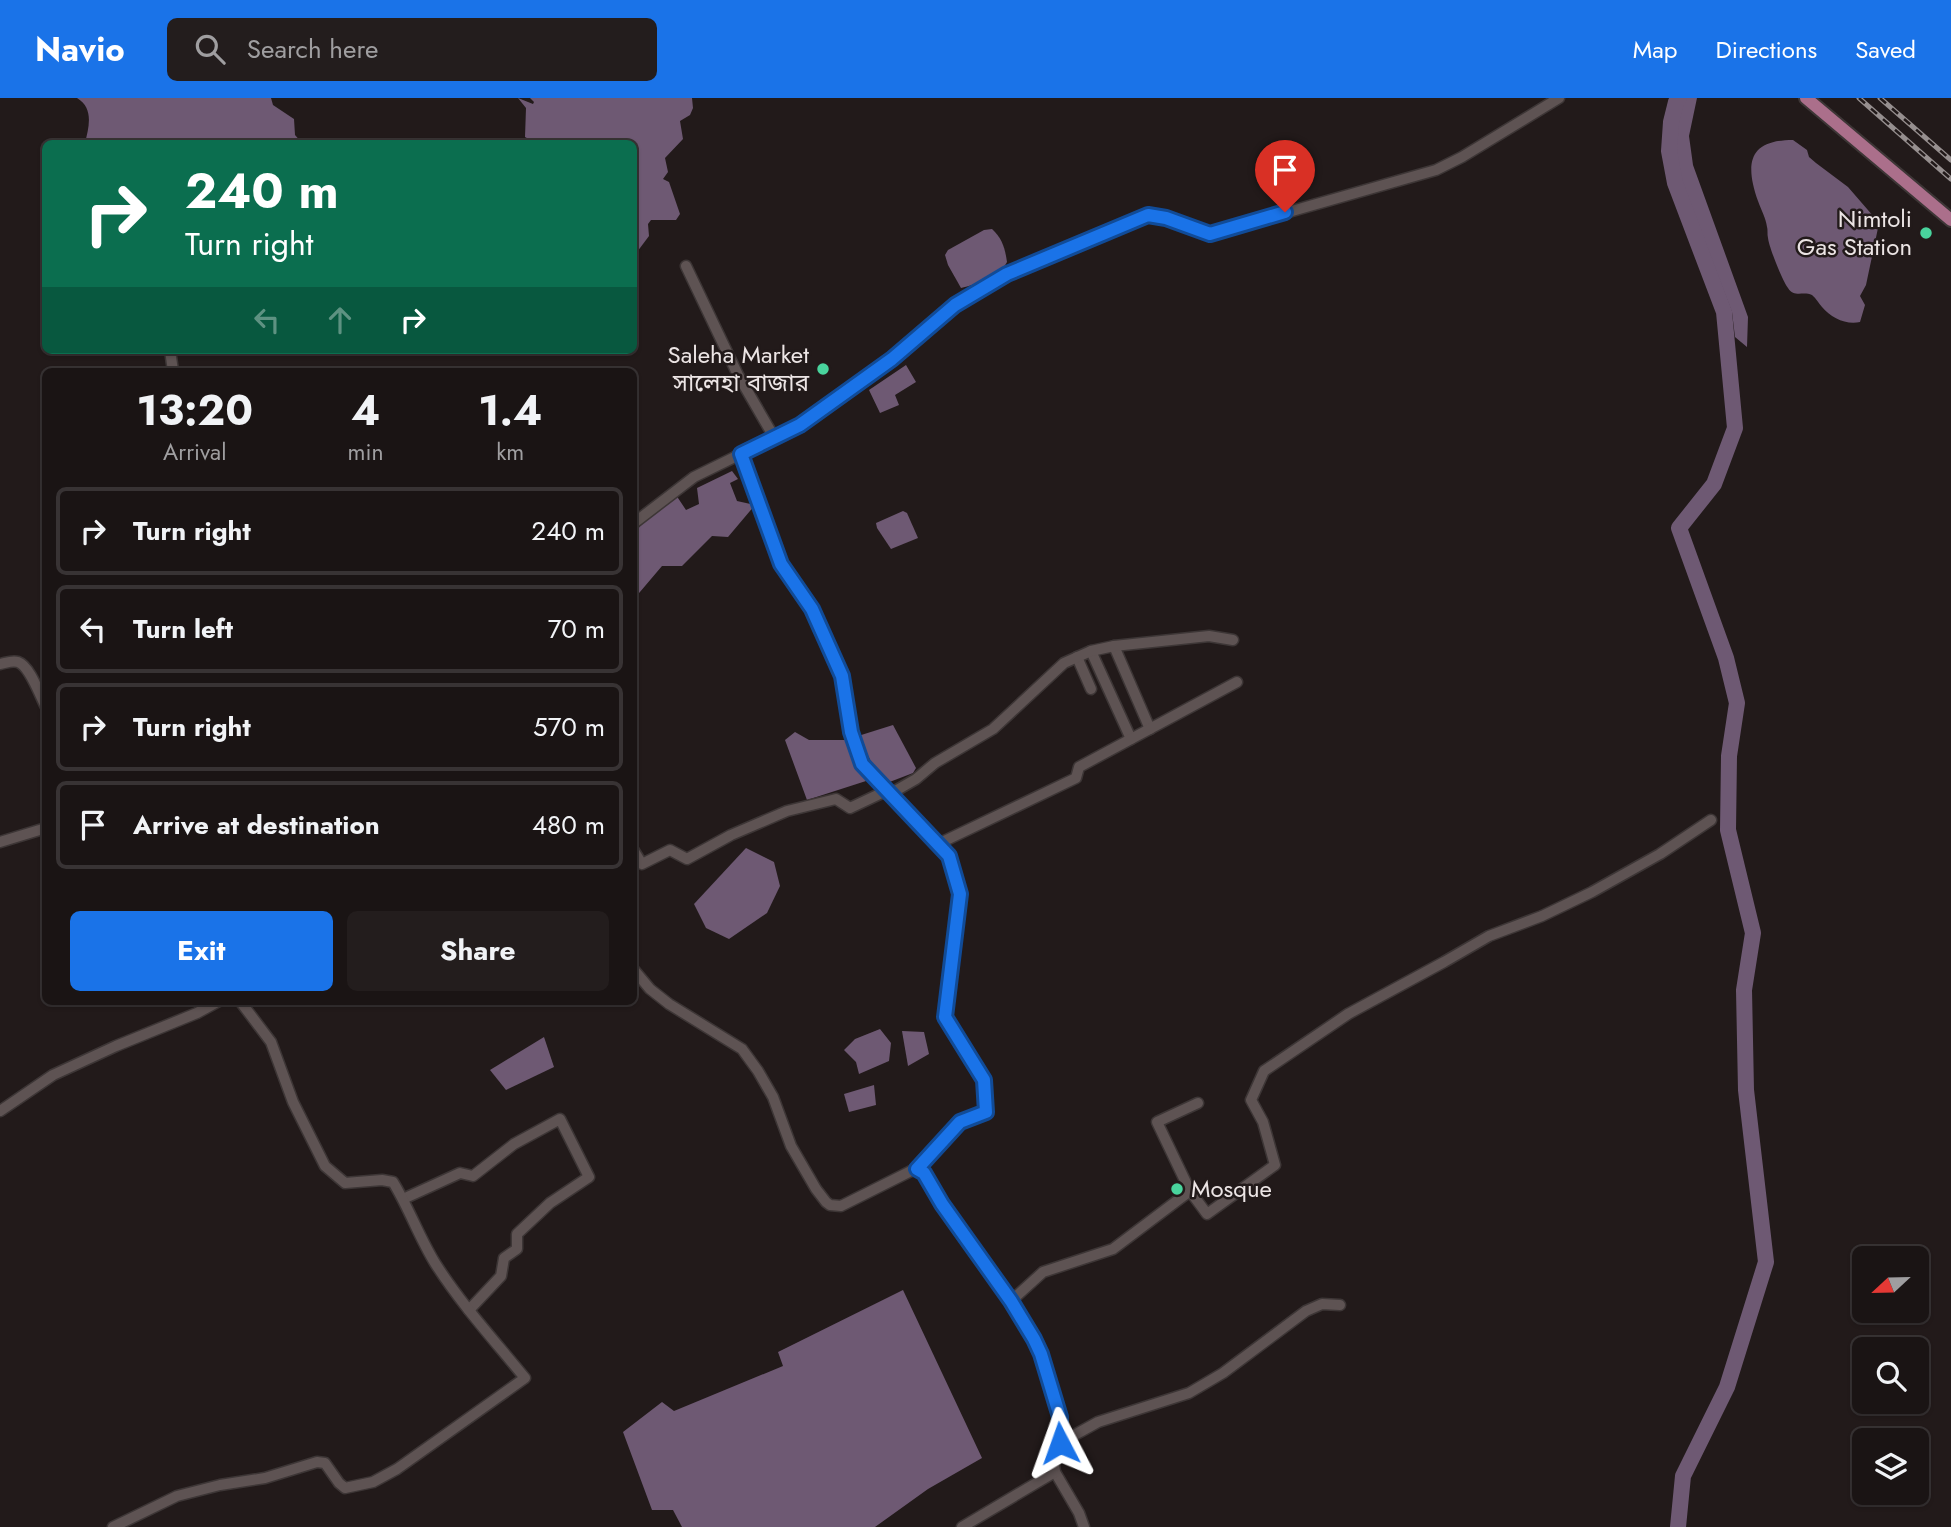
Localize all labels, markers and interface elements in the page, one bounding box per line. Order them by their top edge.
search box [167,18,657,81]
text: Navio [35,26,125,73]
icon: search [191,30,229,68]
text: Search here [247,30,378,68]
text: Map [1633,32,1678,67]
text: Directions [1716,32,1817,67]
text: Saved [1855,32,1916,67]
pin [1255,140,1315,212]
icon: arrive [1266,151,1304,189]
text: 240 m [185,156,339,226]
icon: right [70,168,161,259]
place label: Nimtoli Gas Station [1797,201,1912,264]
text: Turn right [185,221,314,267]
marker: Nimtoli Gas Station [1918,225,1934,241]
icon: left [248,301,286,339]
icon: ahead [321,301,359,339]
icon: right [394,301,432,339]
place label: Saleha Market সালেহা বাজার [668,337,810,400]
marker: Saleha Market সালেহা বাজার [815,361,831,377]
text: 13:20 [137,380,253,441]
text: 4 [351,380,380,441]
text: 1.4 [478,380,542,441]
text: Arrival [163,435,226,469]
text: min [348,435,384,469]
text: km [496,435,524,469]
icon: right [74,512,112,550]
text: Turn right [133,512,251,550]
text: 240 m [531,512,605,550]
icon: left [74,610,112,648]
text: Turn left [133,610,233,648]
text: 70 m [548,610,605,648]
icon: right [74,708,112,746]
text: Turn right [133,708,251,746]
text: 570 m [533,708,605,746]
icon: arrive [74,806,112,844]
text: Arrive at destination [133,806,380,844]
text: 480 m [532,806,605,844]
button: Exit [70,911,333,991]
button: Share [347,911,609,991]
place label: Mosque [1191,1171,1272,1206]
marker: Mosque [1169,1181,1185,1197]
north arrow [1852,1246,1928,1323]
map controls [1852,1246,1929,1505]
button: search [1852,1337,1929,1414]
position arrow [1023,1406,1097,1480]
button: layers [1852,1428,1929,1505]

